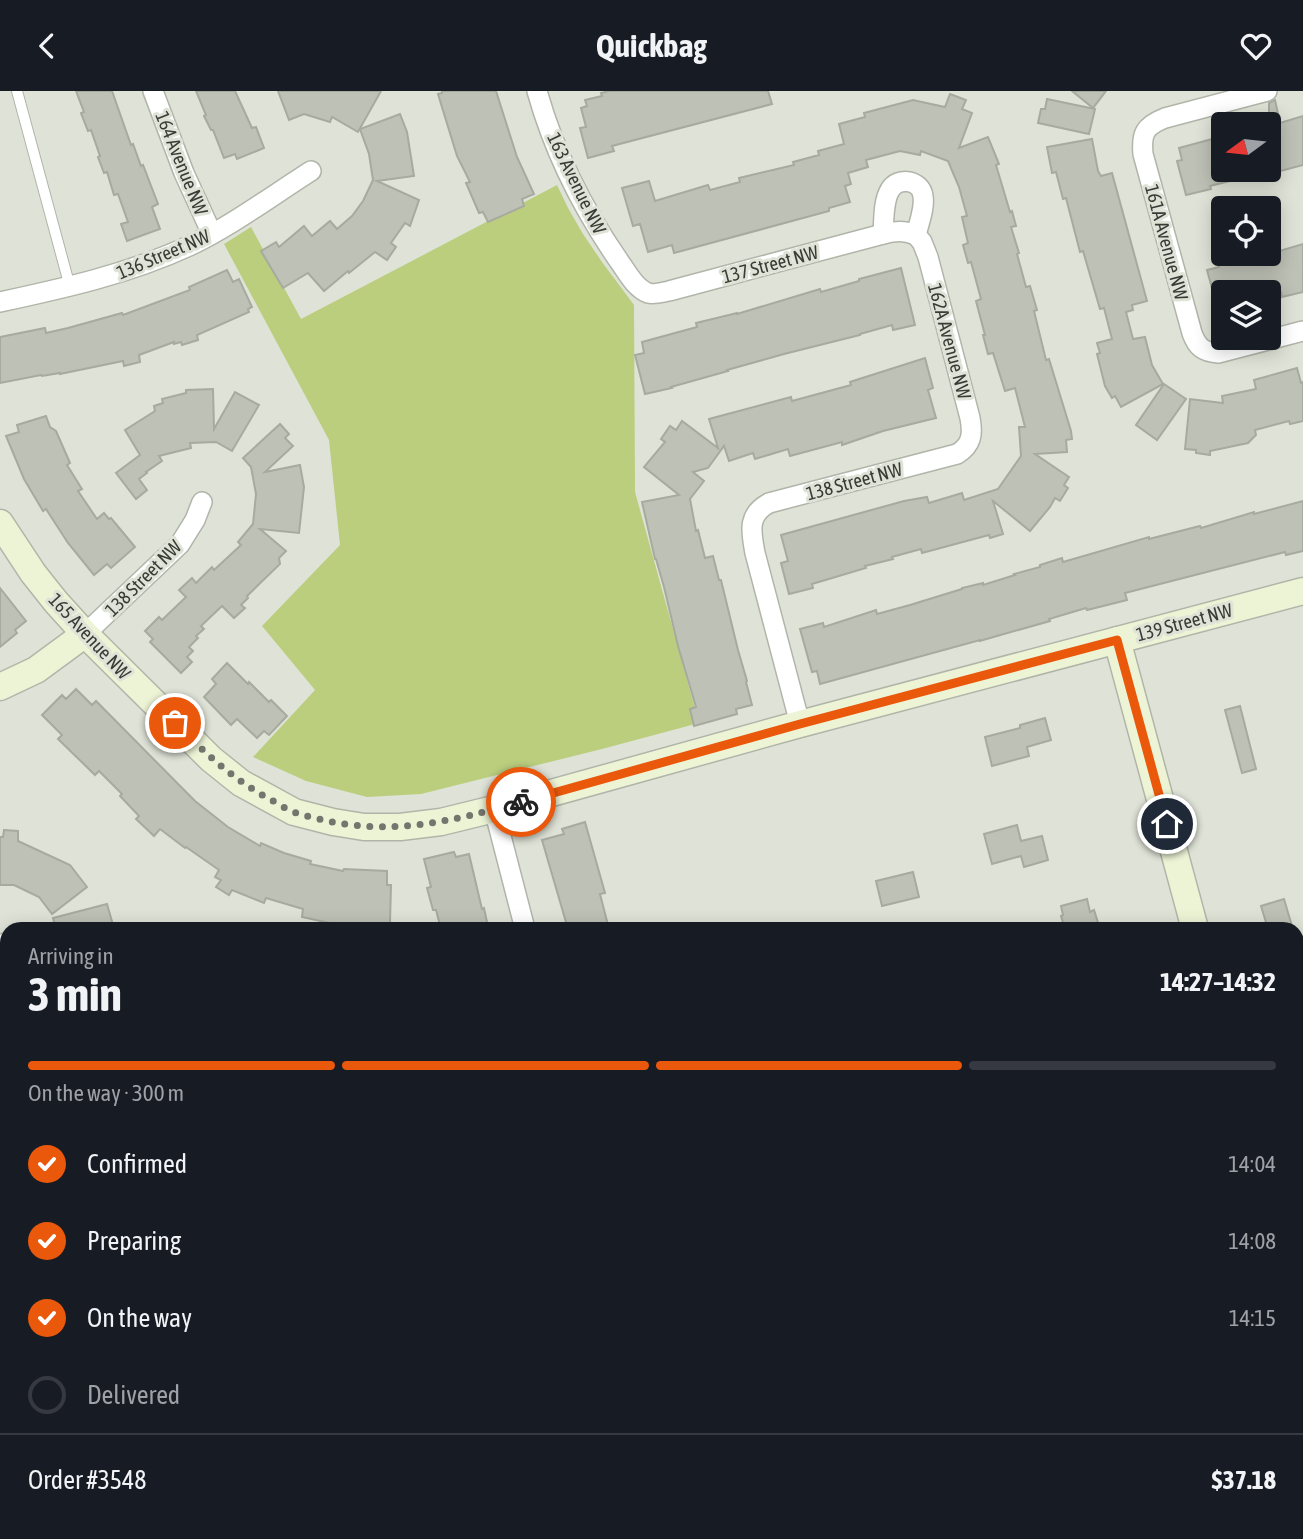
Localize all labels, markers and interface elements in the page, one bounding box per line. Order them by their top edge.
icon: back [28,27,66,65]
text: Quickbag [596,27,707,64]
icon: heart [1237,27,1275,65]
street label: 164 Avenue NW [151,108,213,218]
north arrow [1211,112,1281,182]
map controls [1211,112,1281,350]
street label: 163 Avenue NW [543,129,611,237]
street label: 161A Avenue NW [1141,182,1193,302]
button: locate [1211,196,1281,266]
street label: 136 Street NW [113,225,213,283]
street label: 137 Street NW [719,241,821,287]
button: layers [1211,280,1281,350]
street label: 162A Avenue NW [924,281,976,401]
street label: 138 Street NW [803,458,905,504]
street label: 138 Street NW [100,535,186,621]
street label: 165 Avenue NW [45,588,136,684]
street label: 139 Street NW [1133,599,1235,645]
pin [145,693,205,753]
icon: bag [156,704,194,742]
courier [486,767,556,837]
icon: bike [502,783,540,821]
pin [1137,794,1197,854]
icon: home [1148,805,1186,843]
text: Arriving in [28,943,114,969]
text: 14:27–14:32 [1160,967,1276,997]
text: 3 min [28,968,122,1021]
text: On the way · 300 m [28,1080,184,1106]
icon: check [28,1145,66,1183]
text: Confirmed [87,1149,187,1179]
text: 14:04 [1228,1151,1276,1177]
icon: check [28,1222,66,1260]
text: Preparing [87,1226,181,1256]
text: 14:08 [1228,1228,1276,1254]
icon: check [28,1299,66,1337]
text: On the way [87,1303,192,1333]
text: 14:15 [1229,1305,1276,1331]
text: Delivered [87,1380,180,1410]
text: Order #3548 [28,1465,147,1495]
text: $37.18 [1212,1465,1276,1495]

